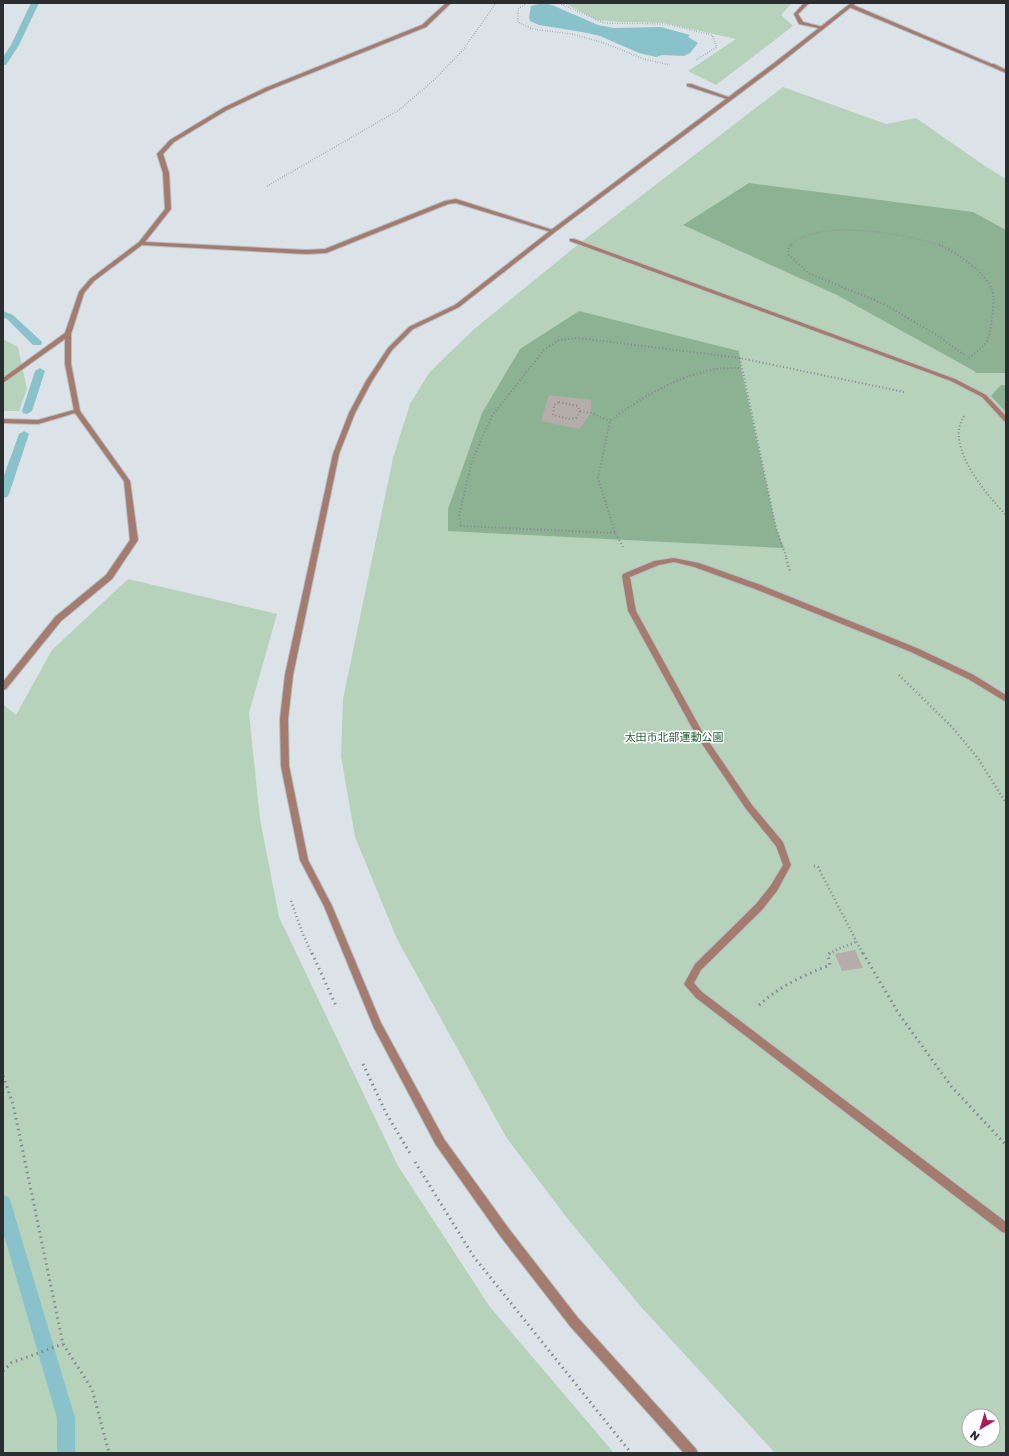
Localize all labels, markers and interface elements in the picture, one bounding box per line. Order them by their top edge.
park label: 太田市北部運動公園 [625,730,724,743]
north arrow [961,1408,1001,1448]
text: N [967,1429,982,1444]

